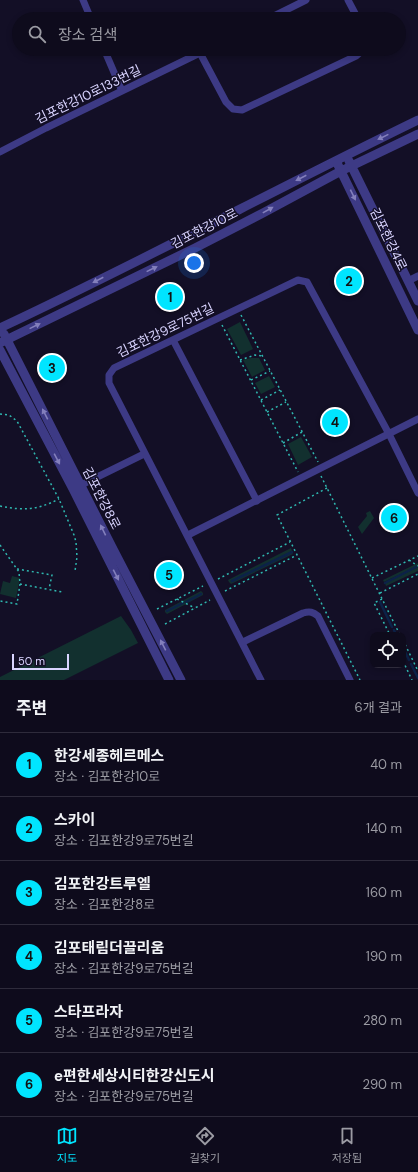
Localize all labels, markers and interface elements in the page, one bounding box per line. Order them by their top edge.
search box [12,12,406,56]
icon: search [26,23,48,45]
text: 장소 검색 [58,25,117,45]
street label: 김포한강10로133번길 [32,61,144,128]
one-way arrow [377,134,389,140]
one-way arrow [296,174,307,181]
one-way arrow [350,189,356,201]
street label: 김포한강10로 [168,204,241,253]
street label: 김포한강4로 [366,205,411,273]
one-way arrow [262,207,274,214]
your location [184,253,204,273]
one-way arrow [146,266,158,272]
pin: 2 [336,266,362,296]
one-way arrow [92,277,104,284]
pin: 1 [157,282,183,312]
street label: 김포한강9로75번길 [114,299,217,361]
one-way arrow [29,323,41,329]
pin: 3 [39,353,65,383]
pin: 4 [322,407,348,437]
one-way arrow [41,408,48,420]
one-way arrow [54,453,60,465]
street label: 김포한강8로 [79,464,125,532]
pin: 6 [381,503,407,533]
one-way arrow [100,524,107,536]
pin: 5 [156,560,182,590]
one-way arrow [113,569,119,581]
map controls [370,632,406,668]
button: locate [370,632,406,668]
one-way arrow [160,640,166,651]
scale bar [12,652,69,671]
text: 50 m [18,654,45,668]
text: 주변 [16,697,47,719]
text: 6개 결과 [354,699,402,716]
text: 한강세종헤르메스 [54,746,164,766]
text: 1 [27,756,31,773]
text: 40 m [370,756,402,773]
text: 장소 · 김포한강10로 [54,768,160,785]
text: 스카이 [54,810,95,830]
text: 2 [25,820,33,837]
text: 140 m [366,820,402,837]
text: 장소 · 김포한강9로75번길 [54,832,194,849]
text: 김포한강트루엘 [54,874,151,894]
text: 3 [25,884,33,901]
text: 160 m [366,884,402,901]
text: 장소 · 김포한강8로 [54,896,155,913]
text: 김포태림더끌리움 [54,938,164,958]
text: 4 [25,948,33,965]
text: 190 m [366,948,402,965]
text: 장소 · 김포한강9로75번길 [54,960,194,977]
text: 스타프라자 [54,1002,123,1022]
text: 5 [25,1012,33,1029]
text: 280 m [363,1012,402,1029]
text: 장소 · 김포한강9로75번길 [54,1024,194,1041]
text: e편한세상시티한강신도시 [54,1066,215,1086]
text: 6 [25,1076,33,1093]
text: 290 m [363,1076,402,1093]
text: 장소 · 김포한강9로75번길 [54,1088,194,1105]
tab: 지도 [56,1125,78,1165]
tab: 길찾기 [190,1125,220,1165]
tab: 저장됨 [332,1125,362,1165]

